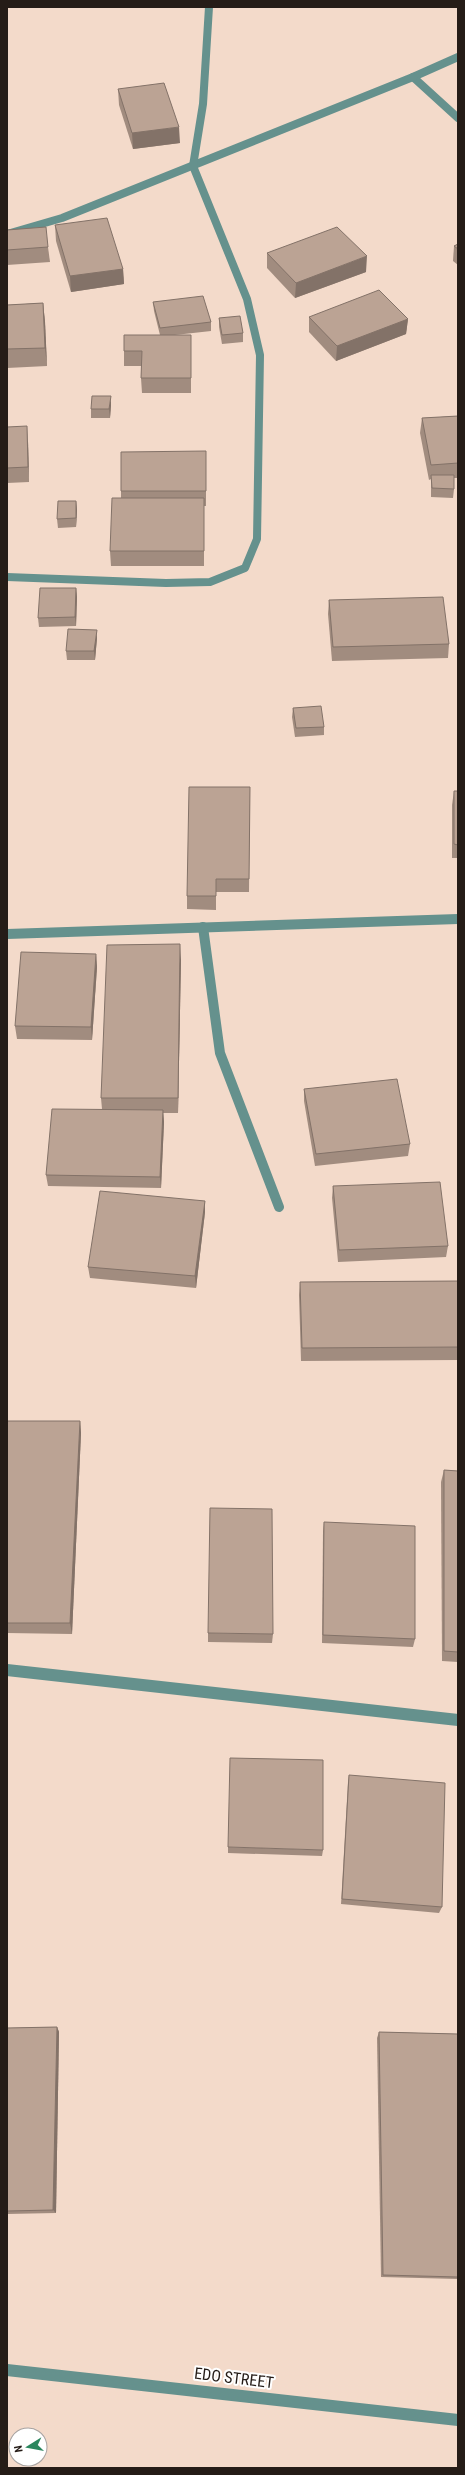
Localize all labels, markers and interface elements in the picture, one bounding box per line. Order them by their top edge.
street label: EDO STREET [193,2364,275,2392]
north arrow [8,2427,48,2467]
text: N [12,2444,26,2453]

